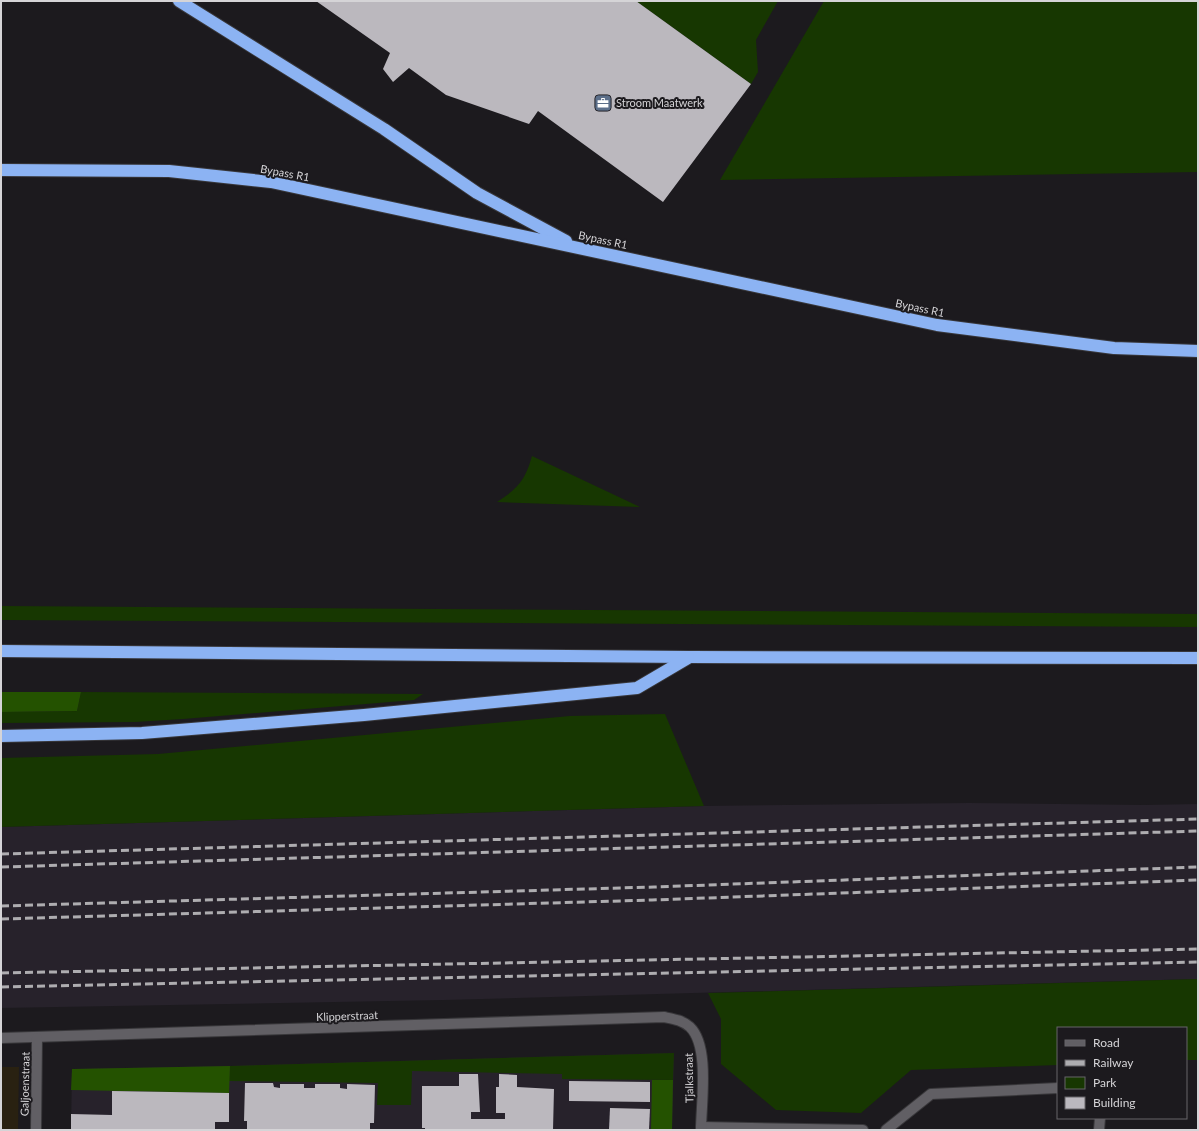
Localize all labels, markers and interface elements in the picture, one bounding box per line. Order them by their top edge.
office icon: Stroom Maatwerk [593,93,613,113]
place label: Stroom Maatwerk [616,96,703,109]
street label: Bypass R1 [259,162,311,183]
street label: Bypass R1 [577,228,629,251]
street label: Bypass R1 [894,296,946,319]
street label: Klipperstraat [316,1008,378,1023]
legend [1057,1027,1187,1119]
text: Road [1093,1035,1120,1050]
street label: Galjoenstraat [17,1052,32,1116]
street label: Tjalkstraat [682,1053,695,1103]
text: Railway [1093,1055,1134,1070]
text: Park [1093,1075,1117,1090]
text: Building [1093,1095,1136,1110]

